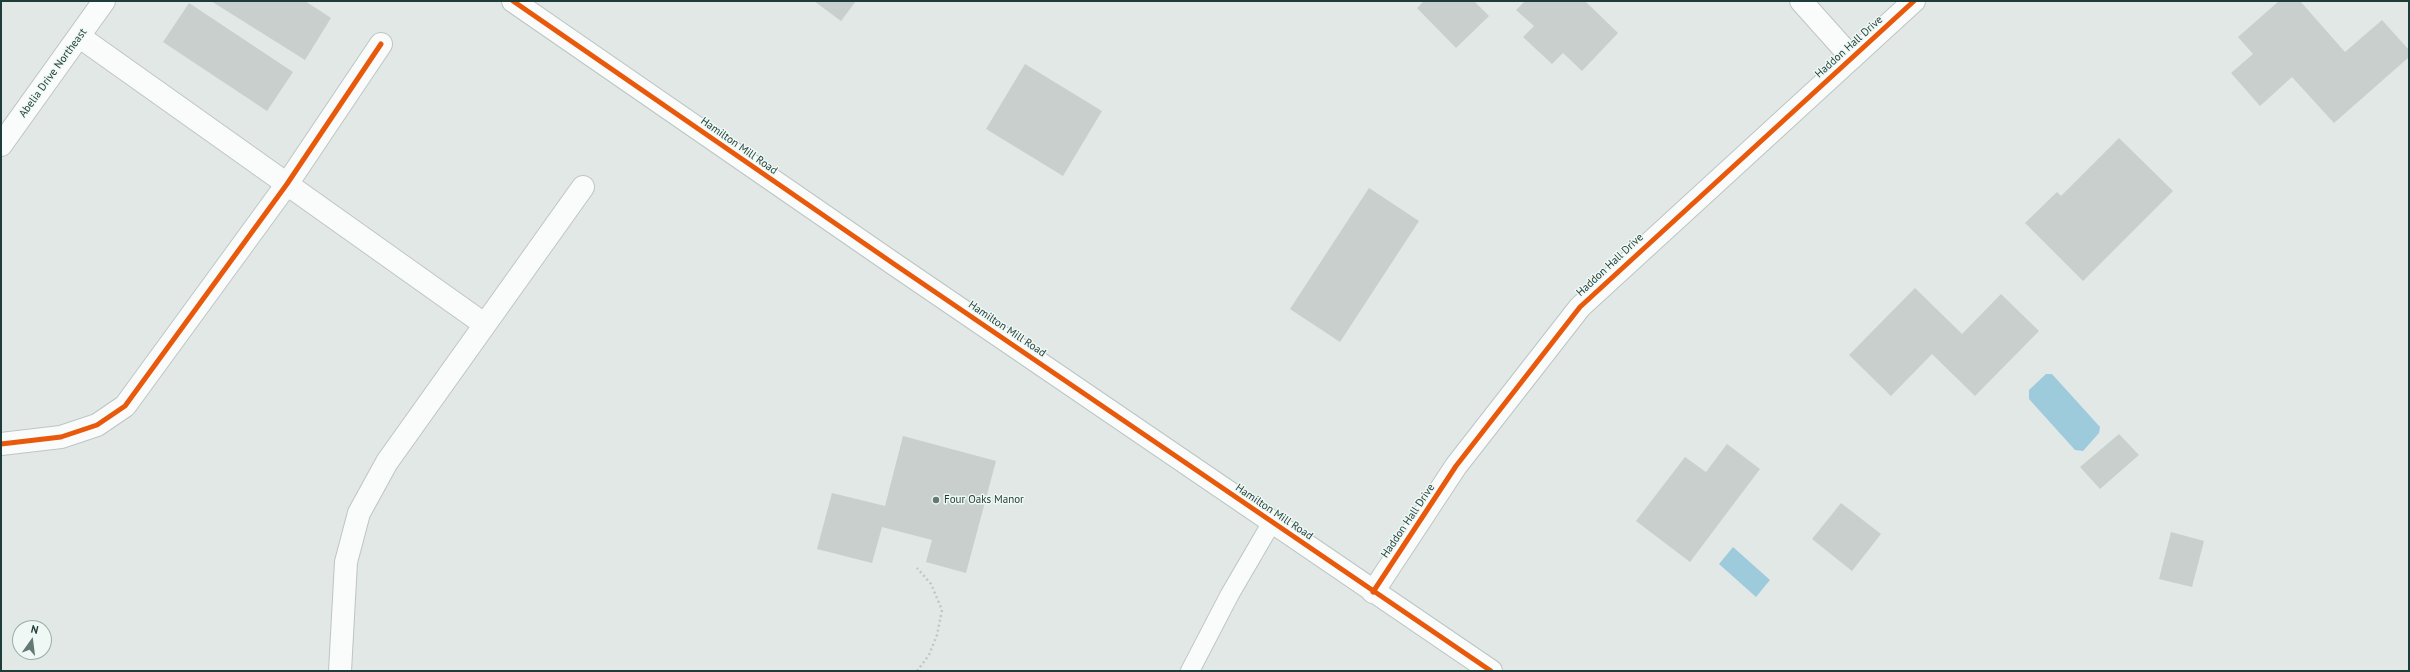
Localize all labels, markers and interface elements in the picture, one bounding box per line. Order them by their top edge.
street label: Haddon Hall Drive [1812,13,1886,81]
street label: Abelia Drive Northeast [16,26,90,120]
street label: Hamilton Mill Road [698,115,780,177]
street label: Haddon Hall Drive [1574,231,1646,299]
street label: Hamilton Mill Road [966,298,1048,360]
street label: Hamilton Mill Road [1233,481,1315,543]
street label: Haddon Hall Drive [1378,481,1438,561]
place label: Four Oaks Manor [944,493,1024,507]
marker: Four Oaks Manor [931,495,941,505]
north arrow [12,620,52,660]
text: N [29,622,40,637]

